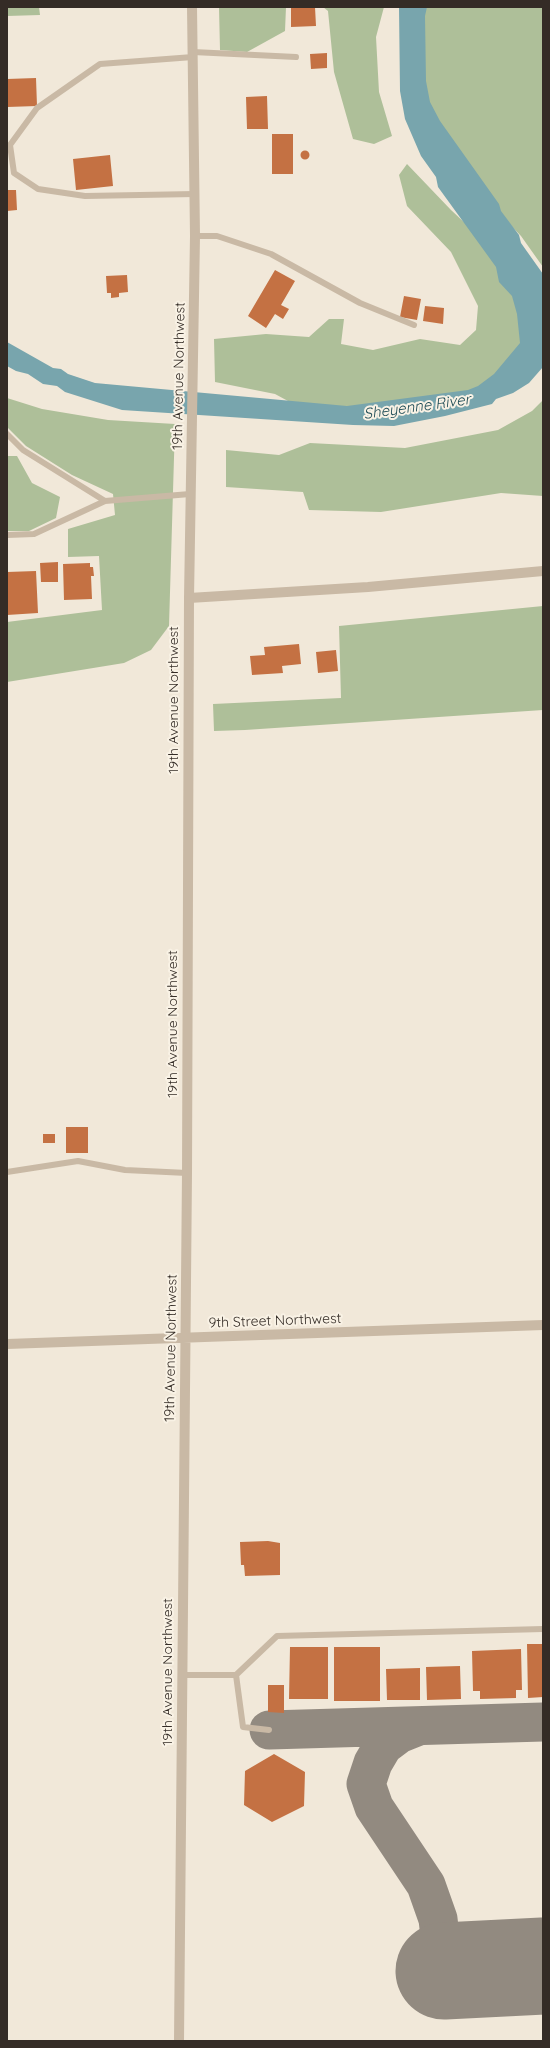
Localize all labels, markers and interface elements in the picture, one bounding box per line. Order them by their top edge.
street label: 19th Avenue Northwest [169,302,189,450]
water label: Sheyenne River [362,391,472,423]
street label: 19th Avenue Northwest [166,626,182,774]
street label: 19th Avenue Northwest [165,950,181,1098]
street label: 19th Avenue Northwest [161,1274,181,1422]
street label: 9th Street Northwest [208,1310,342,1332]
street label: 19th Avenue Northwest [160,1598,176,1746]

